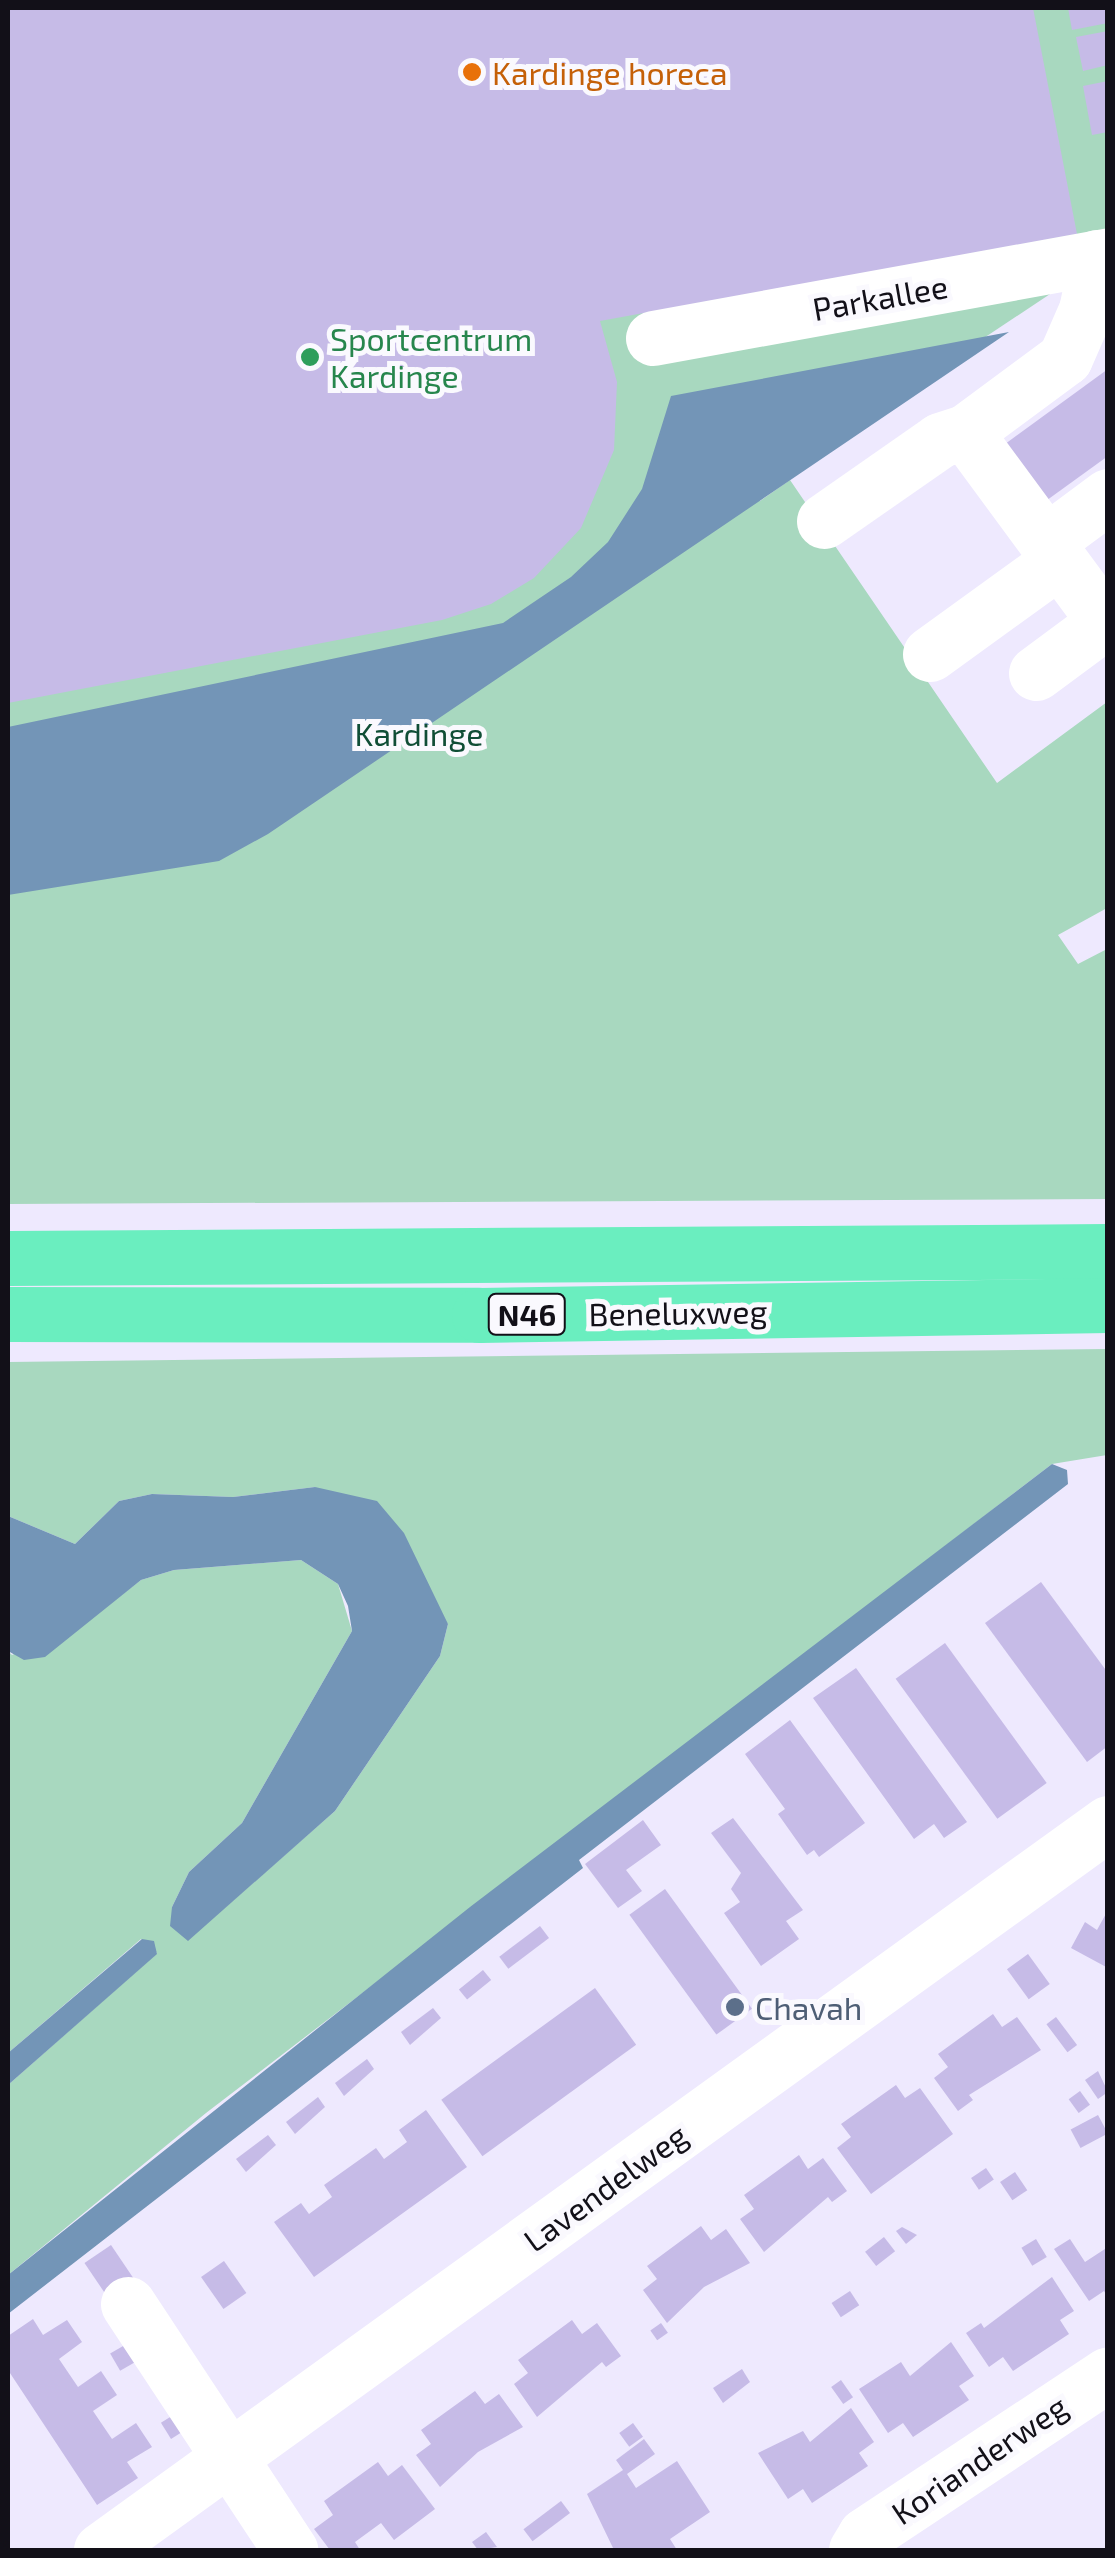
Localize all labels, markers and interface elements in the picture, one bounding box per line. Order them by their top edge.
place label: Kardinge horeca [492,53,727,91]
marker: Kardinge horeca [461,61,483,83]
street label: Parkallee [810,266,950,328]
place label: Sportcentrum Kardinge [330,320,532,395]
marker: Sportcentrum Kardinge [299,346,321,368]
park label: Kardinge [355,714,483,752]
road number: N46 [487,1289,567,1339]
street label: Beneluxweg [588,1291,768,1333]
place label: Chavah [755,1988,862,2026]
marker: Chavah [724,1996,746,2018]
street label: Lavendelweg [516,2115,694,2259]
street label: Korianderweg [884,2386,1074,2532]

